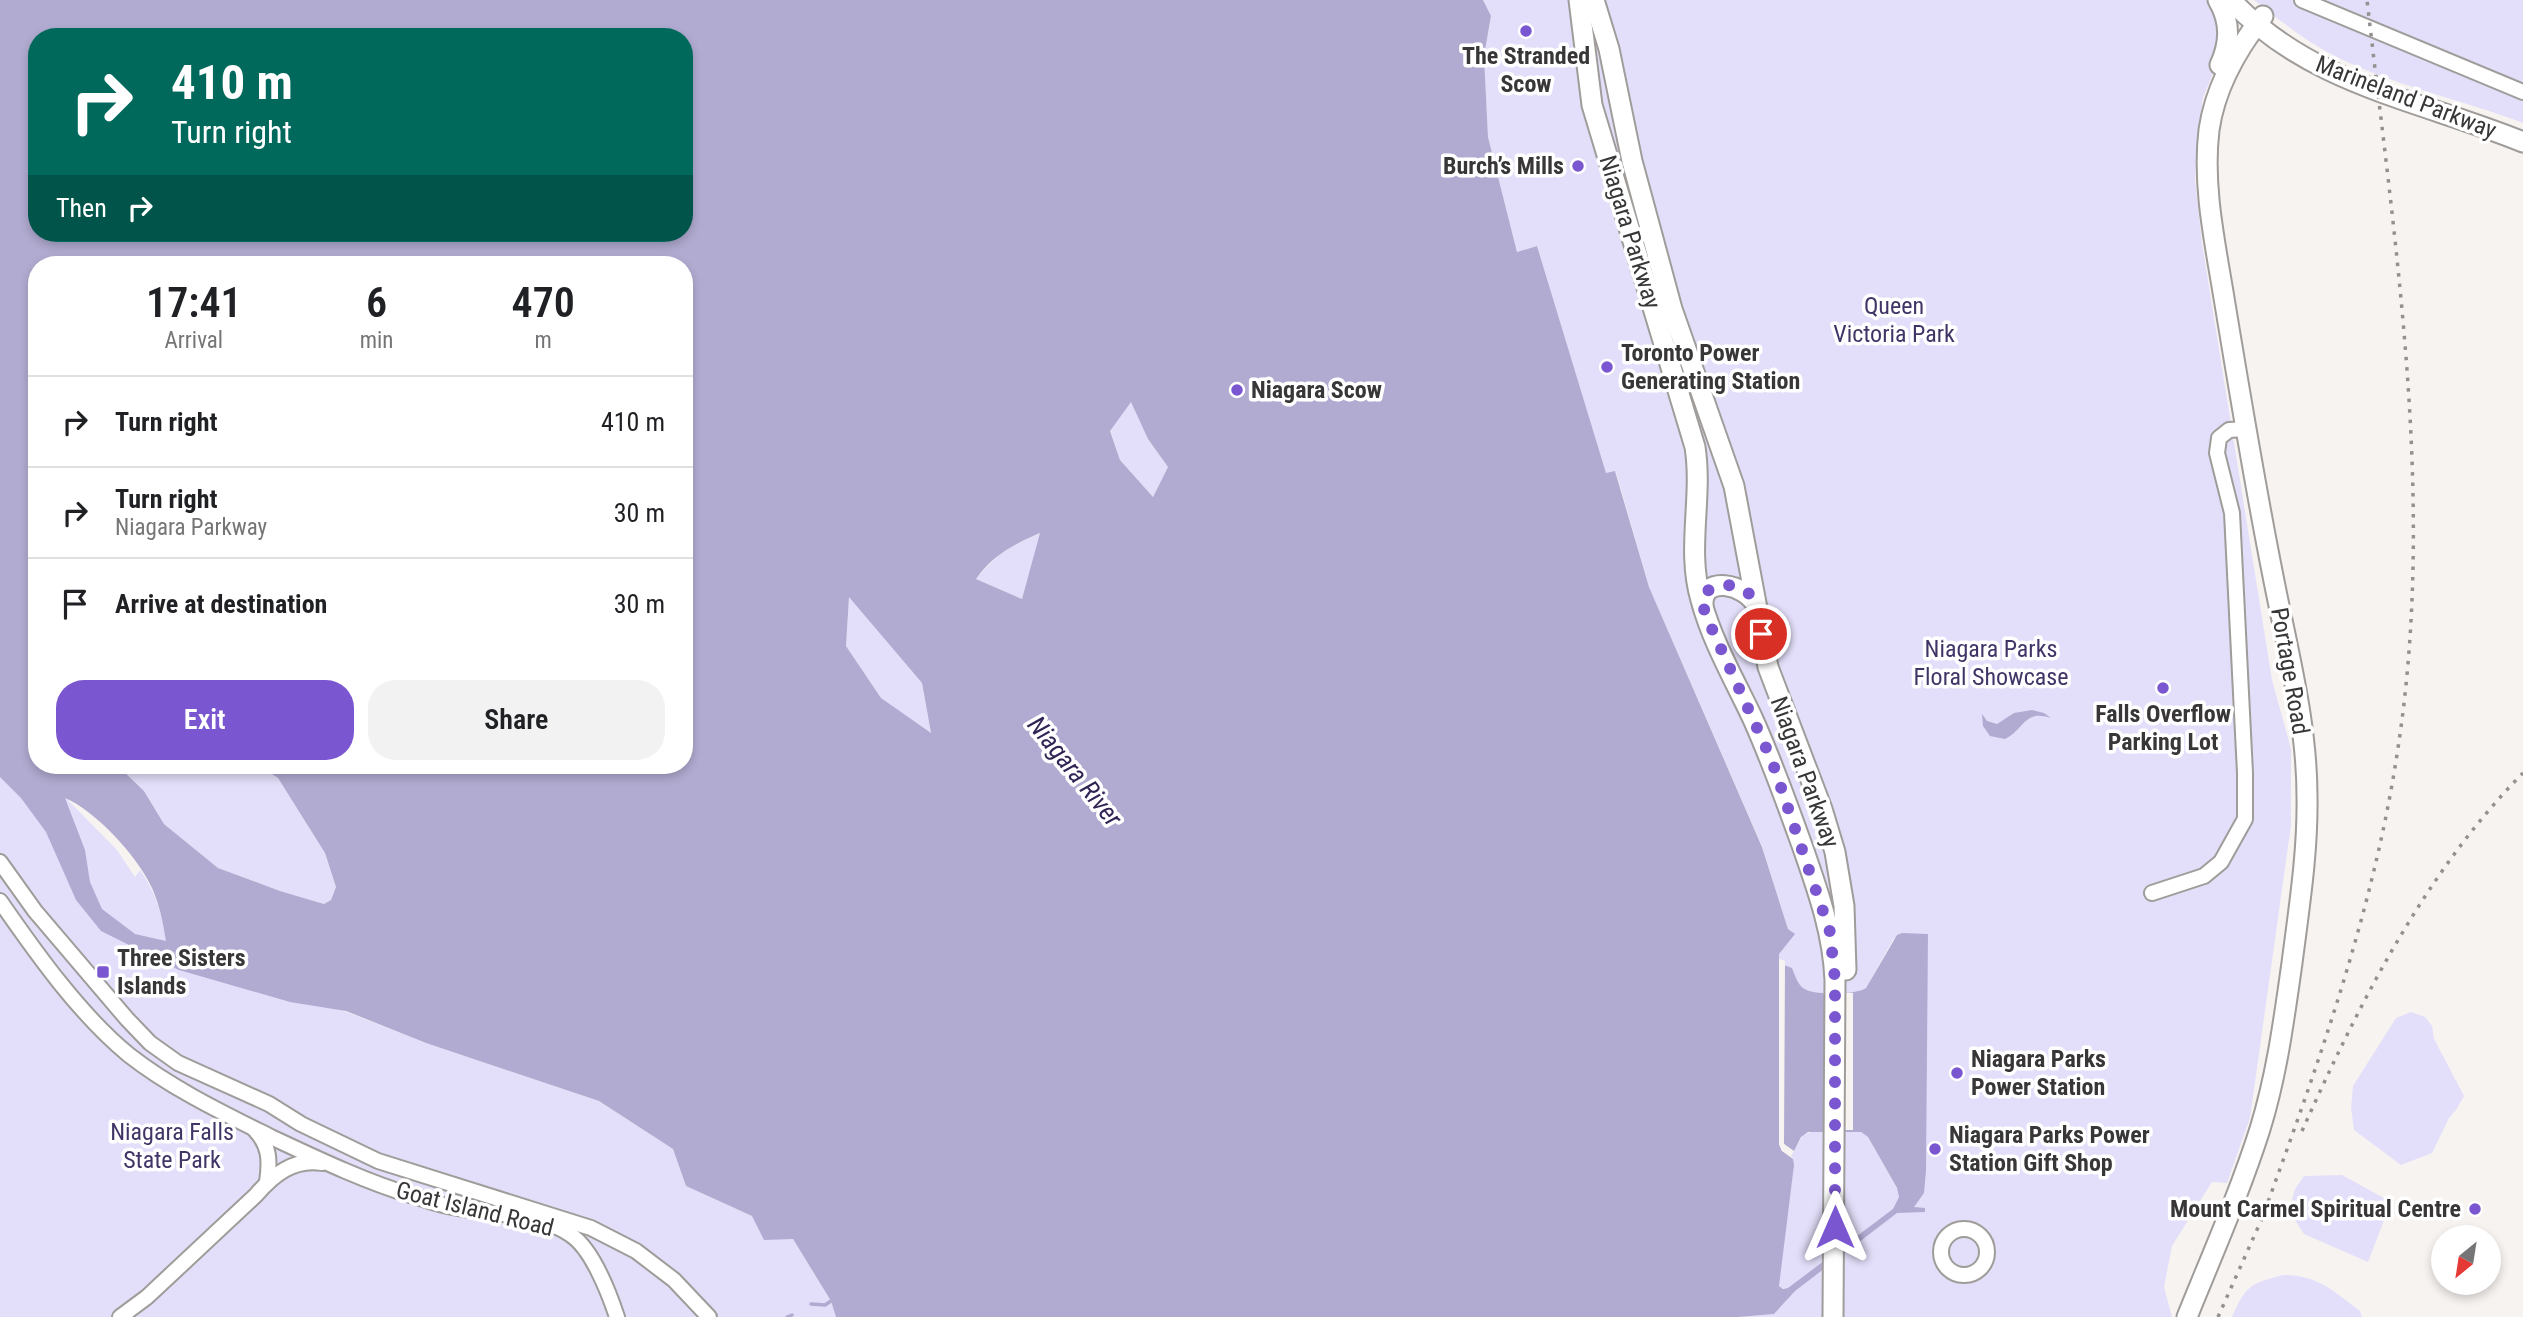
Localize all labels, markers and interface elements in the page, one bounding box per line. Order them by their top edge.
marker: The Stranded Scow [1518,23,1534,39]
place label: The Stranded Scow [1462,42,1590,98]
street label: Marineland Parkway [2312,50,2500,144]
text: 410 m [171,54,293,111]
icon: right [56,56,147,147]
text: Turn right [171,113,292,151]
place label: Burch’s Mills [1443,152,1564,180]
street label: Niagara Parkway [1593,152,1667,312]
marker: Burch’s Mills [1570,158,1586,174]
icon: right [121,189,159,227]
text: Then [56,193,107,223]
text: 17:41 [146,278,242,327]
text: 6 [366,278,387,327]
text: 470 [512,278,575,327]
park label: Queen Victoria Park [1833,292,1955,348]
text: Arrival [165,327,223,354]
text: min [360,327,393,354]
text: m [535,327,552,354]
place label: Toronto Power Generating Station [1621,339,1800,395]
marker: Toronto Power Generating Station [1599,359,1615,375]
place label: Niagara Scow [1251,376,1382,404]
marker: Niagara Scow [1229,382,1245,398]
icon: right [56,403,94,441]
text: Turn right [115,407,217,437]
text: 410 m [601,407,665,437]
text: Turn right [115,484,217,514]
icon: right [56,494,94,532]
text: 30 m [614,498,665,528]
text: Niagara Parkway [115,514,267,541]
icon: arrive [56,585,94,623]
text: Arrive at destination [115,589,327,619]
text: 30 m [614,589,665,619]
pin [1731,604,1791,664]
street label: Portage Road [2265,605,2315,737]
icon: arrive [1742,615,1780,653]
park label: Niagara Parks Floral Showcase [1914,635,2068,691]
button: Exit [56,680,354,760]
button: Share [368,680,665,760]
marker: Falls Overflow Parking Lot [2155,680,2171,696]
street label: Niagara Parkway [1765,693,1845,851]
place label: Falls Overflow Parking Lot [2095,700,2231,756]
water label: Niagara River [1022,710,1129,833]
place label: Three Sisters Islands [117,944,246,1000]
marker: Three Sisters Islands [95,964,111,980]
place label: Niagara Parks Power Station [1971,1045,2106,1101]
marker: Niagara Parks Power Station [1949,1065,1965,1081]
park label: Niagara Falls State Park [110,1118,234,1174]
place label: Niagara Parks Power Station Gift Shop [1949,1121,2150,1177]
marker: Niagara Parks Power Station Gift Shop [1927,1141,1943,1157]
street label: Goat Island Road [393,1176,557,1242]
position arrow [1798,1190,1872,1264]
place label: Mount Carmel Spiritual Centre [2170,1195,2461,1223]
marker: Mount Carmel Spiritual Centre [2467,1201,2483,1217]
north arrow [2431,1225,2501,1295]
map controls [2431,1225,2501,1295]

